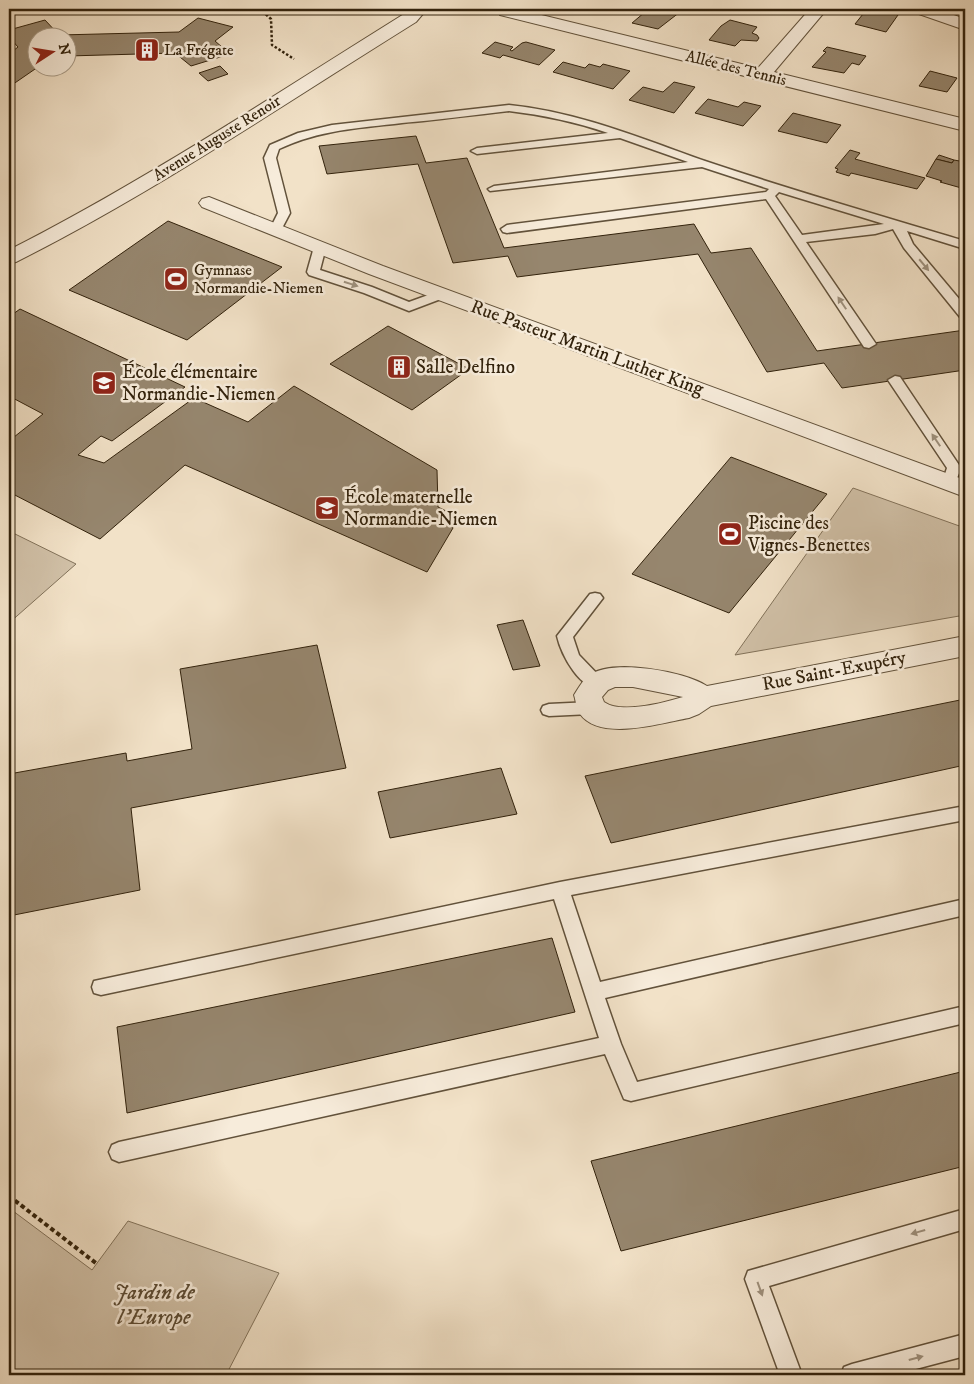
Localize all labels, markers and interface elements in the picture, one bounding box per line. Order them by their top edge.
north arrow [28,28,78,78]
building icon: La Frégate [134,37,160,63]
place label: La Frégate [164,40,234,60]
text: N [54,42,74,57]
street label: Allée des Tennis [684,46,788,90]
street label: Avenue Auguste Renoir [149,91,285,185]
one-way arrow [918,258,930,270]
place label: Gymnase Normandie-Niemen [194,260,324,298]
sports icon: Gymnase Normandie-Niemen [163,266,189,292]
one-way arrow [344,281,359,289]
street label: Rue Pasteur Martin Luther King [467,295,707,401]
one-way arrow [837,296,847,310]
building icon: Salle Delfino [386,354,412,380]
place label: Salle Delfino [416,356,515,379]
place label: École élémentaire Normandie-Niemen [122,360,276,406]
school or university icon: École élémentaire Normandie-Niemen [91,370,117,396]
one-way arrow [931,434,941,447]
place label: École maternelle Normandie-Niemen [344,485,498,531]
school or university icon: École maternelle Normandie-Niemen [314,495,340,521]
place label: Piscine des Vignes-Benettes [747,512,870,557]
sports icon: Piscine des Vignes-Benettes [717,521,743,547]
street label: Rue Saint-Exupéry [760,646,909,696]
one-way arrow [911,1229,926,1237]
park label: Jardin de l'Europe [113,1279,195,1331]
one-way arrow [756,1282,764,1297]
one-way arrow [909,1354,924,1362]

